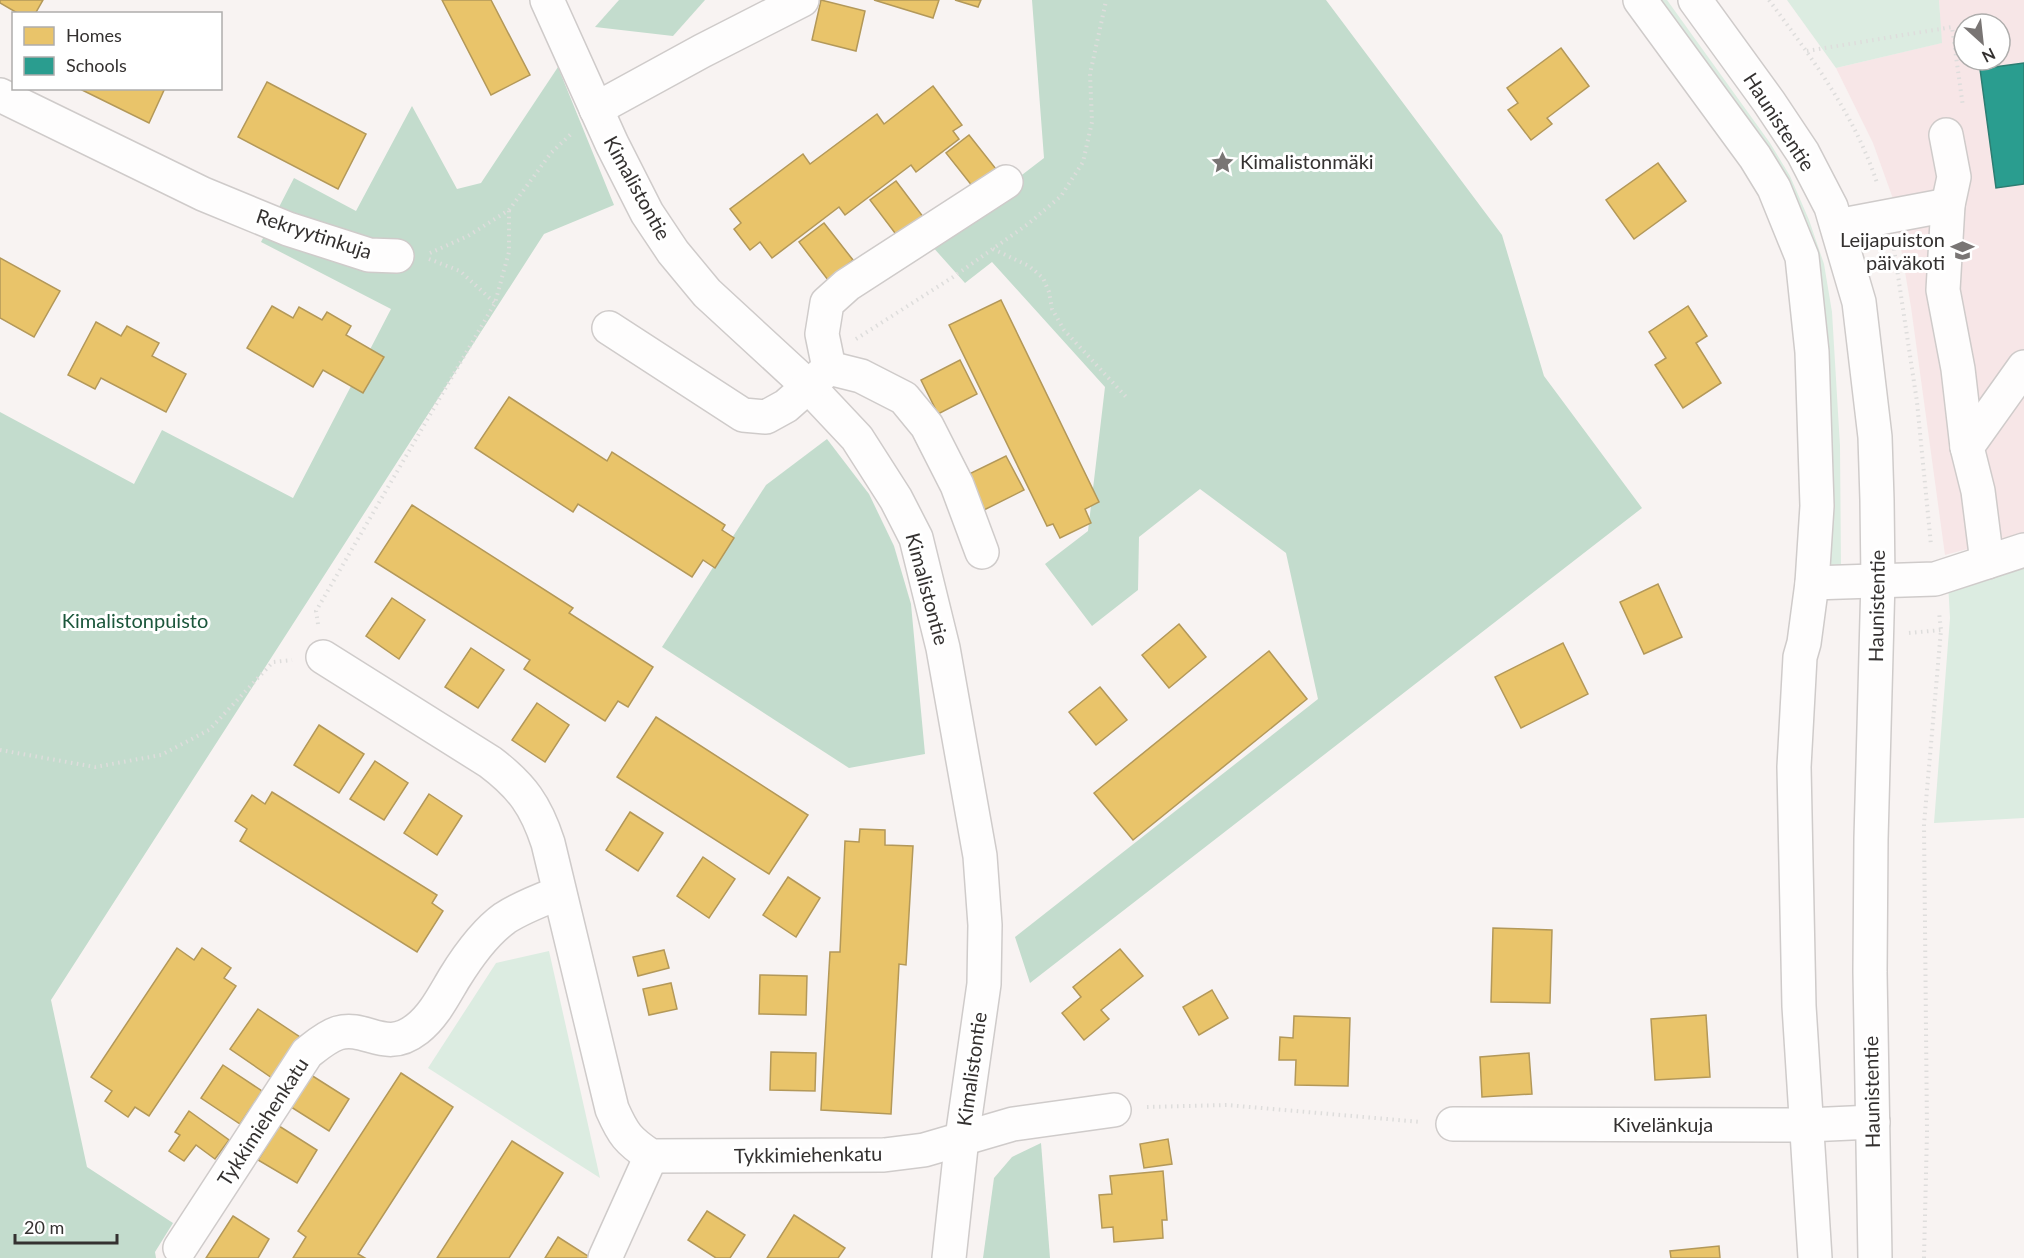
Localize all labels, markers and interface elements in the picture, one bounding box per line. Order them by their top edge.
legend [12,12,222,90]
north arrow [1952,12,2012,72]
text: Homes [66,24,122,46]
text: N [1979,45,1999,67]
text: Schools [66,54,127,76]
street label: Haunistentie [1739,68,1820,175]
street label: Kimalistontie [600,131,676,244]
place icon: Kimalistonmäki [1209,149,1235,175]
place label: Kimalistonmäki [1240,149,1374,173]
street label: Rekryytinkuja [254,203,375,263]
place label: Leijapuiston päiväkoti [1840,227,1945,274]
school or university icon: Leijapuiston päiväkoti [1950,238,1976,264]
street label: Kimalistontie [901,530,954,647]
street label: Haunistentie [1863,550,1889,662]
park label: Kimalistonpuisto [62,608,208,632]
street label: Kimalistontie [951,1010,991,1127]
street label: Haunistentie [1858,1036,1884,1148]
street label: Tykkimiehenkatu [212,1053,313,1190]
street label: Kivelänkuja [1613,1112,1713,1136]
street label: Tykkimiehenkatu [734,1141,882,1167]
scale bar [15,1207,117,1245]
text: 20 m [24,1216,64,1238]

